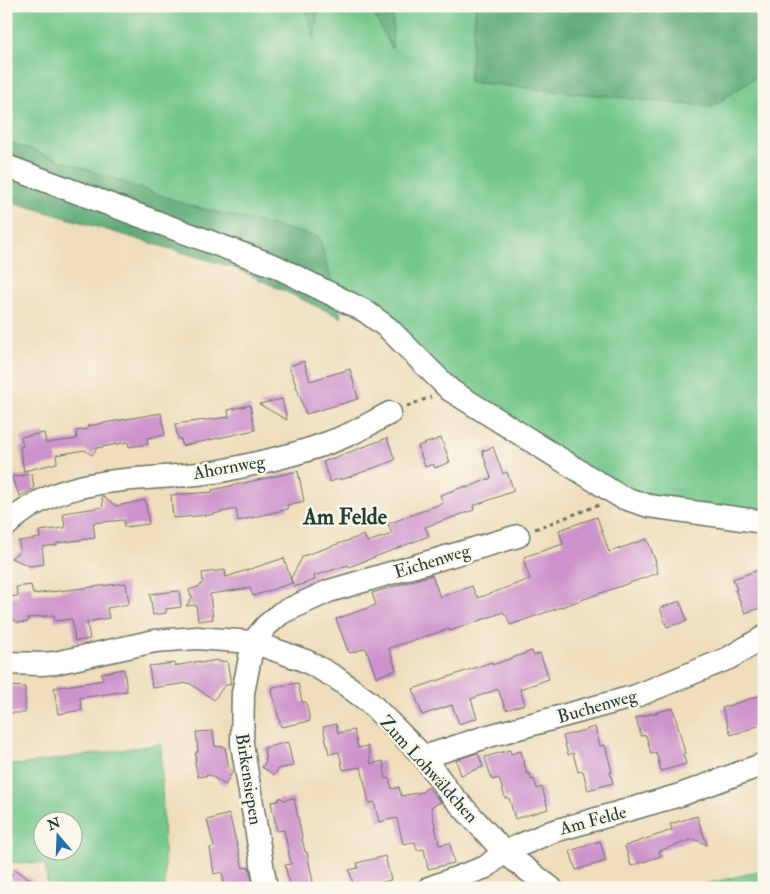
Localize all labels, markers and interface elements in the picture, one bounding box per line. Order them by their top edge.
street label: Ahornweg [190,450,268,485]
district label: Am Felde [302,503,388,531]
street label: Eichenweg [391,539,474,584]
street label: Buchenweg [555,684,641,729]
street label: Zum Lohwäldchen [374,711,483,828]
street label: Birkensiepen [230,732,267,827]
street label: Am Felde [556,800,630,841]
north arrow [32,812,82,862]
text: N [44,814,63,835]

